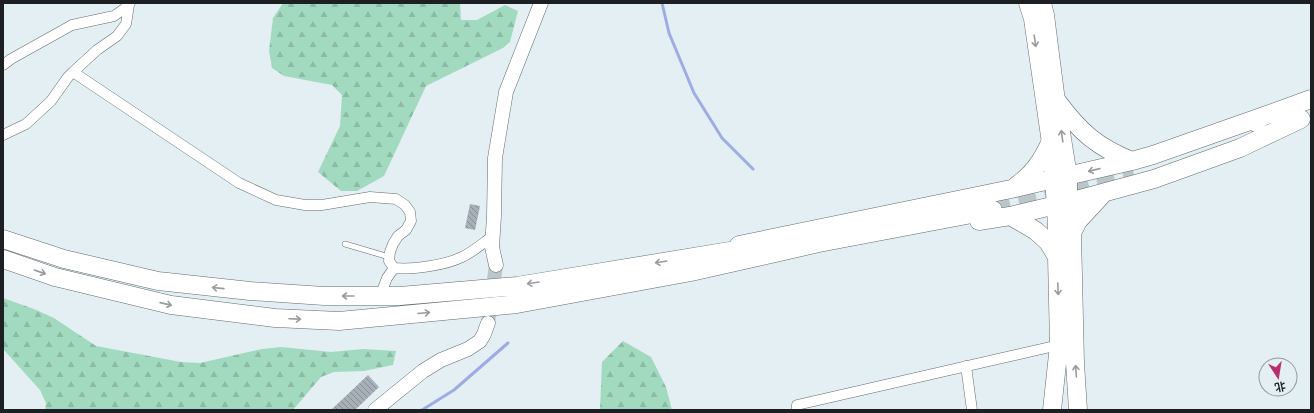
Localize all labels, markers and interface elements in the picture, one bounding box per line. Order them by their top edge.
one-way arrow [1031,34,1039,47]
one-way arrow [1058,130,1066,143]
one-way arrow [1088,166,1101,174]
one-way arrow [655,258,668,266]
one-way arrow [33,269,46,276]
one-way arrow [527,279,540,287]
one-way arrow [1054,282,1061,295]
one-way arrow [212,284,225,292]
one-way arrow [342,292,355,300]
one-way arrow [159,301,172,308]
one-way arrow [417,309,430,317]
one-way arrow [288,315,301,323]
north arrow [1258,357,1298,397]
one-way arrow [1072,365,1079,378]
text: 北 [1273,379,1287,394]

